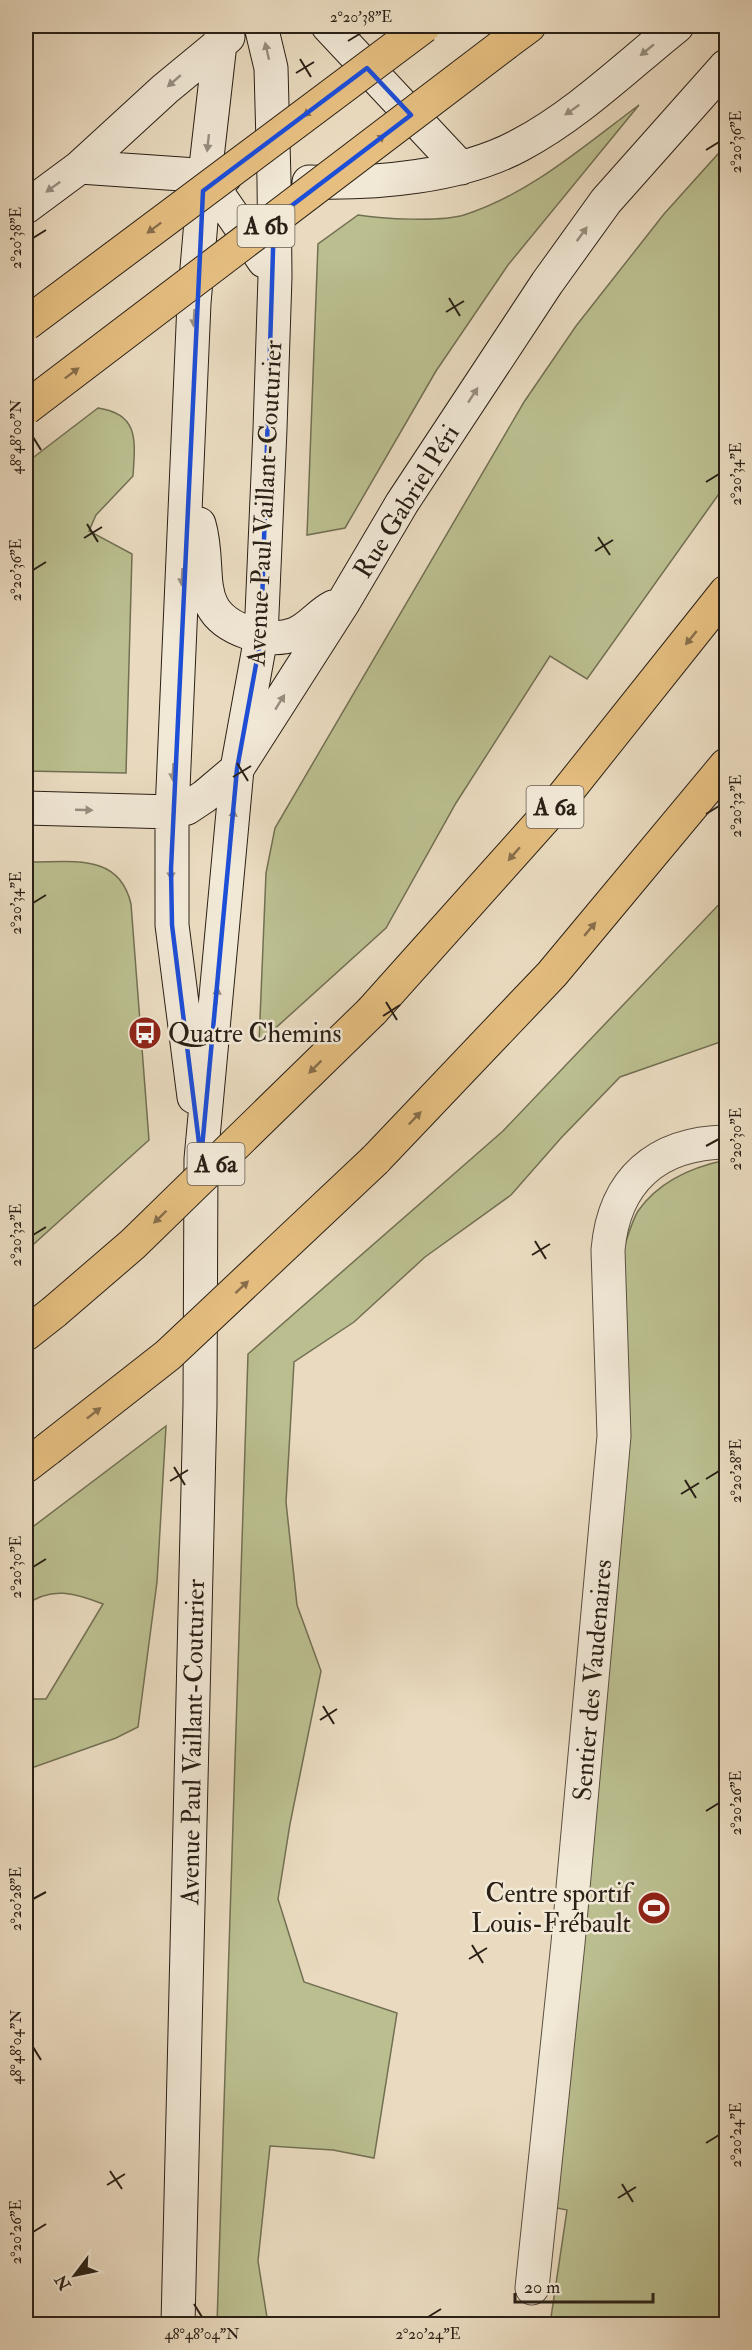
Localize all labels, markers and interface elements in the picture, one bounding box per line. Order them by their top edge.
text: 2°20'38"E [330,8,392,27]
one-way arrow [261,42,271,60]
one-way arrow [640,43,655,55]
one-way arrow [167,74,182,87]
one-way arrow [564,104,580,116]
one-way arrow [302,105,318,117]
text: 2°20'36"E [727,110,746,173]
one-way arrow [203,133,213,152]
one-way arrow [370,134,386,147]
one-way arrow [45,181,60,193]
road number: A 6b [238,205,294,247]
text: 2°20'38"E [7,207,26,269]
one-way arrow [146,221,161,233]
one-way arrow [576,226,588,242]
one-way arrow [189,308,198,327]
street label: Avenue Paul Vaillant-Couturier [240,339,290,668]
one-way arrow [64,367,80,379]
one-way arrow [467,387,478,403]
text: 48°48'00"N [7,399,26,474]
street label: Rue Gabriel Péri [347,419,467,584]
text: 2°20'34"E [727,442,746,506]
text: 2°20'36"E [7,538,26,601]
one-way arrow [177,567,186,586]
one-way arrow [685,630,698,646]
one-way arrow [274,694,285,711]
one-way arrow [169,762,178,781]
text: 2°20'32"E [727,774,746,837]
road number: A 6a [526,786,584,828]
one-way arrow [74,805,93,815]
one-way arrow [228,808,238,827]
one-way arrow [508,846,521,861]
one-way arrow [167,861,176,880]
text: 2°20'34"E [7,871,26,935]
one-way arrow [583,921,596,937]
one-way arrow [212,986,222,1005]
bus stop icon: Quatre Chemins [127,1015,163,1051]
place label: Quatre Chemins [168,1018,341,1050]
one-way arrow [309,1059,323,1073]
text: 2°20'30"E [727,1107,746,1170]
one-way arrow [408,1111,421,1126]
road number: A 6a [188,1143,244,1185]
text: 2°20'32"E [7,1203,26,1266]
one-way arrow [154,1210,168,1224]
one-way arrow [235,1280,249,1294]
one-way arrow [86,1407,102,1420]
text: 2°20'28"E [727,1439,746,1503]
text: 2°20'30"E [7,1535,26,1598]
street label: Sentier des Vaudenaires [566,1558,620,1802]
street label: Avenue Paul Vaillant-Couturier [174,1578,212,1906]
text: 2°20'26"E [727,1771,746,1835]
text: 2°20'28"E [7,1867,26,1931]
place label: Centre sportif Louis-Frébault [471,1878,635,1940]
sports icon: Centre sportif Louis-Frébault [636,1890,672,1926]
text: 48°48'04"N [7,2009,26,2085]
text: 2°20'24"E [727,2102,746,2168]
text: 2°20'26"E [7,2200,26,2264]
north arrow [45,2245,105,2305]
scale bar [515,2266,653,2304]
text: N [50,2270,76,2295]
text: 20 m [524,2276,560,2299]
text: 48°48'04"N [164,2325,240,2344]
text: 2°20'24"E [395,2325,461,2344]

